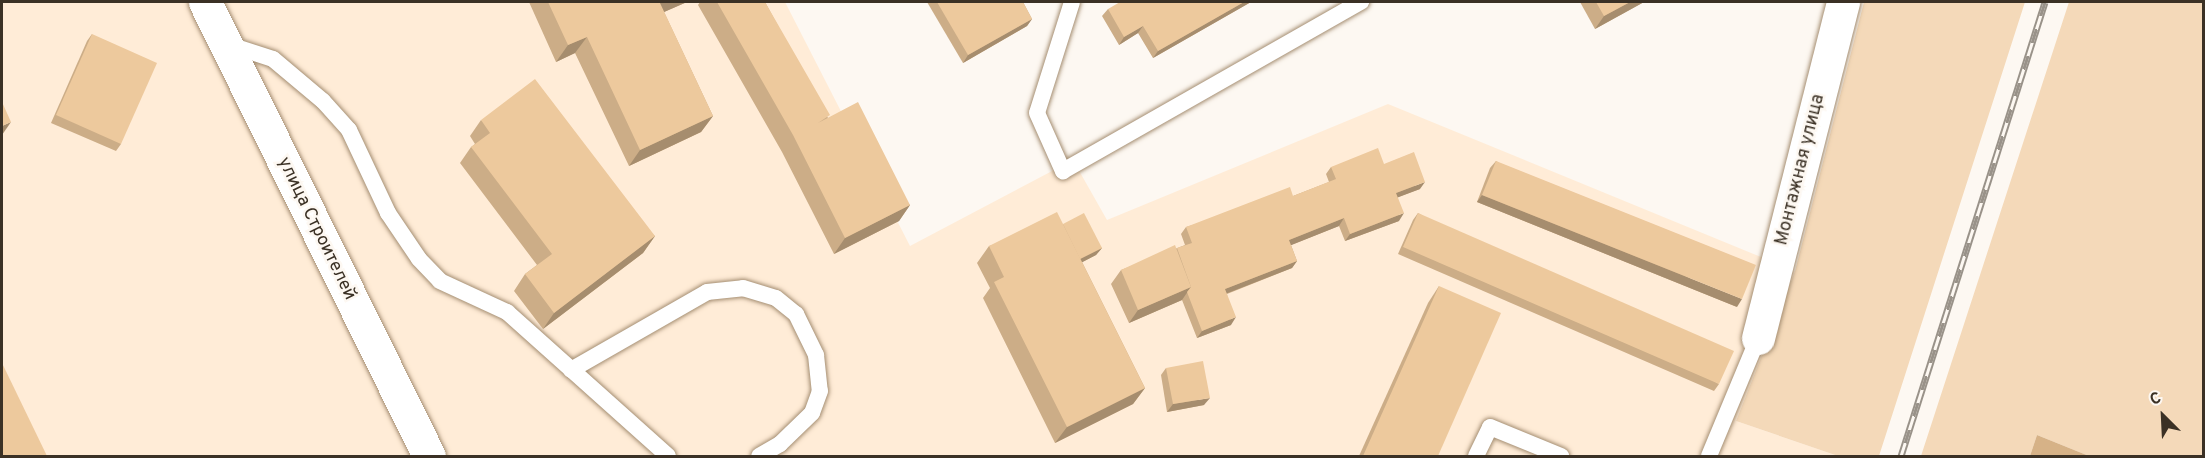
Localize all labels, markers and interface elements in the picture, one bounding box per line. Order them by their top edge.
street label: Монтажная улица [1772,92,1830,248]
street label: улица Строителей [272,154,360,304]
north arrow [2133,386,2193,446]
text: С [2147,388,2164,411]

